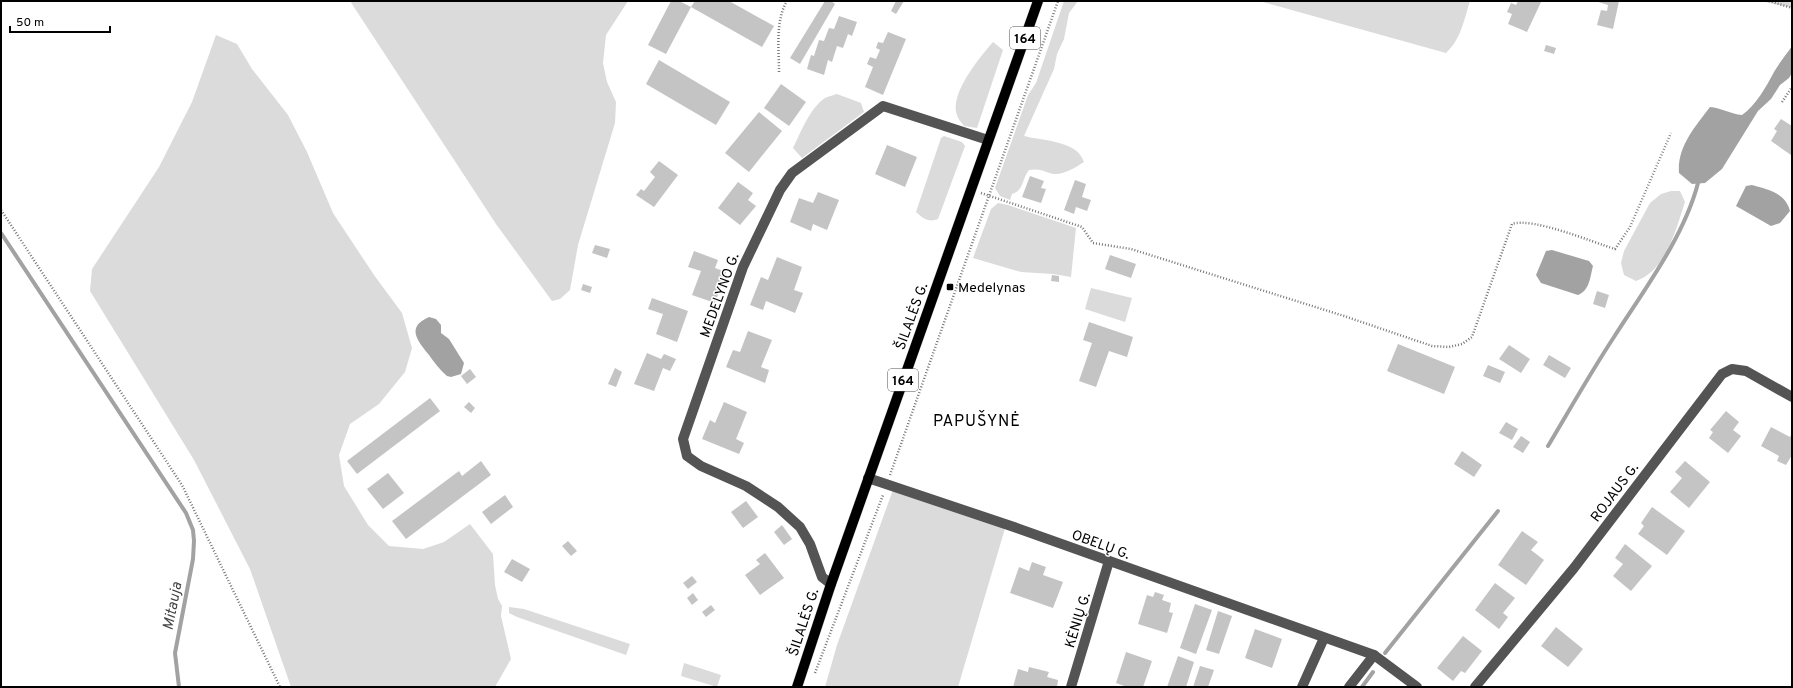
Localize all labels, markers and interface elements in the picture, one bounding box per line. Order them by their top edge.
scale bar [10,8,110,34]
text: 50 m [16,15,44,31]
road number: 164 [1010,27,1040,49]
street label: MEDELYNO G. [697,251,744,340]
street label: ŠILALĖS G. [891,280,932,352]
place label: Medelynas [958,280,1026,297]
marker: Medelynas [945,282,955,292]
road number: 164 [888,369,918,391]
district label: PAPUŠYNĖ [933,410,1021,432]
street label: ROJAUS G. [1588,460,1643,526]
street label: OBELŲ G. [1069,527,1132,564]
water label: Mitauja [160,581,187,632]
street label: ŠILALĖS G. [785,586,823,658]
street label: KĖNIŲ G. [1061,590,1095,650]

